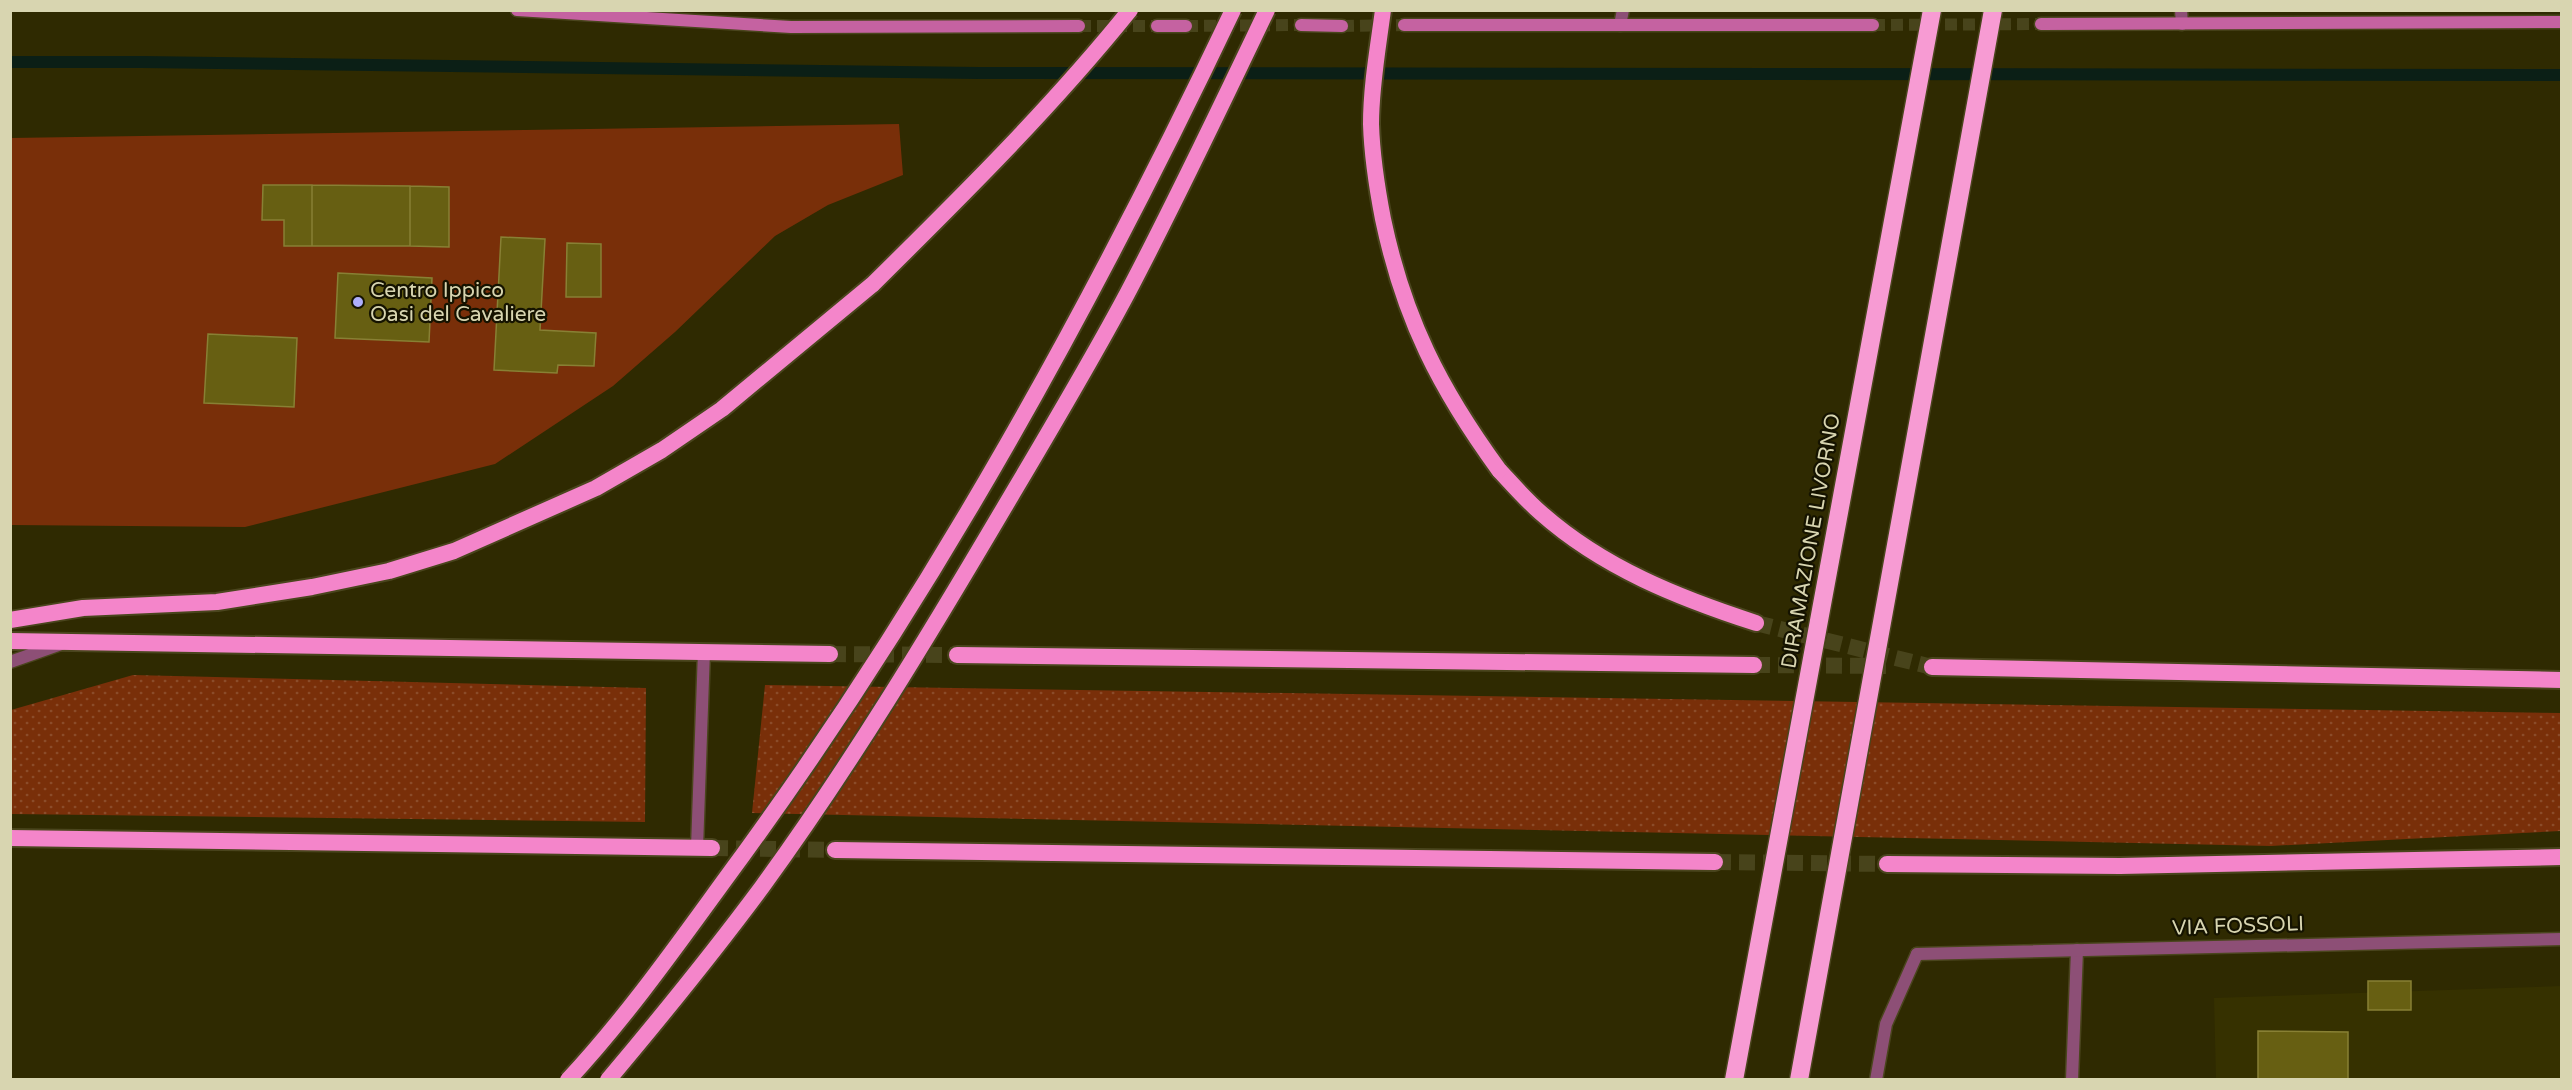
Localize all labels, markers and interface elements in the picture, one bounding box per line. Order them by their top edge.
place label: Centro Ippico Oasi del Cavaliere [370,278,546,327]
marker: Centro Ippico Oasi del Cavaliere [351,295,365,309]
street label: DIRAMAZIONE LIVORNO [1776,411,1846,671]
street label: VIA FOSSOLI [2172,911,2304,941]

